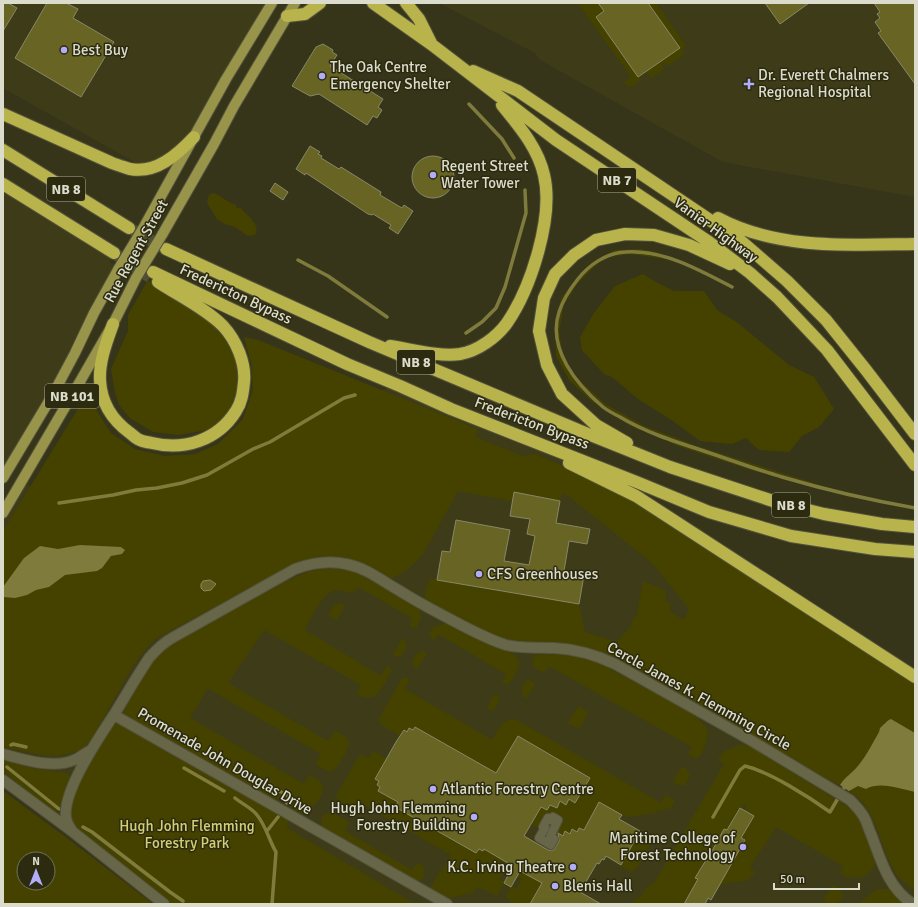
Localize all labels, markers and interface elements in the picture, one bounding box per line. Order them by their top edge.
place label: Best Buy [72,41,128,59]
marker: Best Buy [59,45,69,55]
place label: The Oak Centre Emergency Shelter [330,58,451,93]
place label: Dr. Everett Chalmers Regional Hospital [758,66,890,101]
marker: The Oak Centre Emergency Shelter [317,71,327,81]
marker: Dr. Everett Chalmers Regional Hospital [743,78,755,90]
place label: Regent Street Water Tower [441,157,529,192]
road number: NB 7 [598,168,636,192]
marker: Regent Street Water Tower [428,170,438,180]
road number: NB 8 [47,177,85,201]
street label: Vanier Highway [671,194,761,266]
street label: Rue Regent Street [100,196,172,306]
street label: Fredericton Bypass [177,260,295,328]
road number: NB 8 [397,350,435,374]
road number: NB 101 [45,384,99,408]
street label: Fredericton Bypass [472,393,592,453]
road number: NB 8 [772,493,810,517]
place label: CFS Greenhouses [487,565,599,583]
marker: CFS Greenhouses [474,569,484,579]
street label: Cercle James K. Flemming Circle [604,638,794,754]
street label: Promenade John Douglas Drive [135,704,315,818]
place label: Atlantic Forestry Centre [441,780,594,798]
marker: Atlantic Forestry Centre [428,784,438,794]
place label: Hugh John Flemming Forestry Building [330,799,466,834]
marker: Hugh John Flemming Forestry Building [469,812,479,822]
park label: Hugh John Flemming Forestry Park [119,817,255,852]
place label: Maritime College of Forest Technology [609,829,736,864]
marker: Maritime College of Forest Technology [738,842,748,852]
north arrow [16,851,56,891]
text: N [32,855,40,868]
place label: K.C. Irving Theatre [447,858,565,876]
marker: K.C. Irving Theatre [568,862,578,872]
scale bar [774,865,859,891]
text: 50 m [780,872,805,887]
place label: Blenis Hall [563,877,632,895]
marker: Blenis Hall [550,881,560,891]

